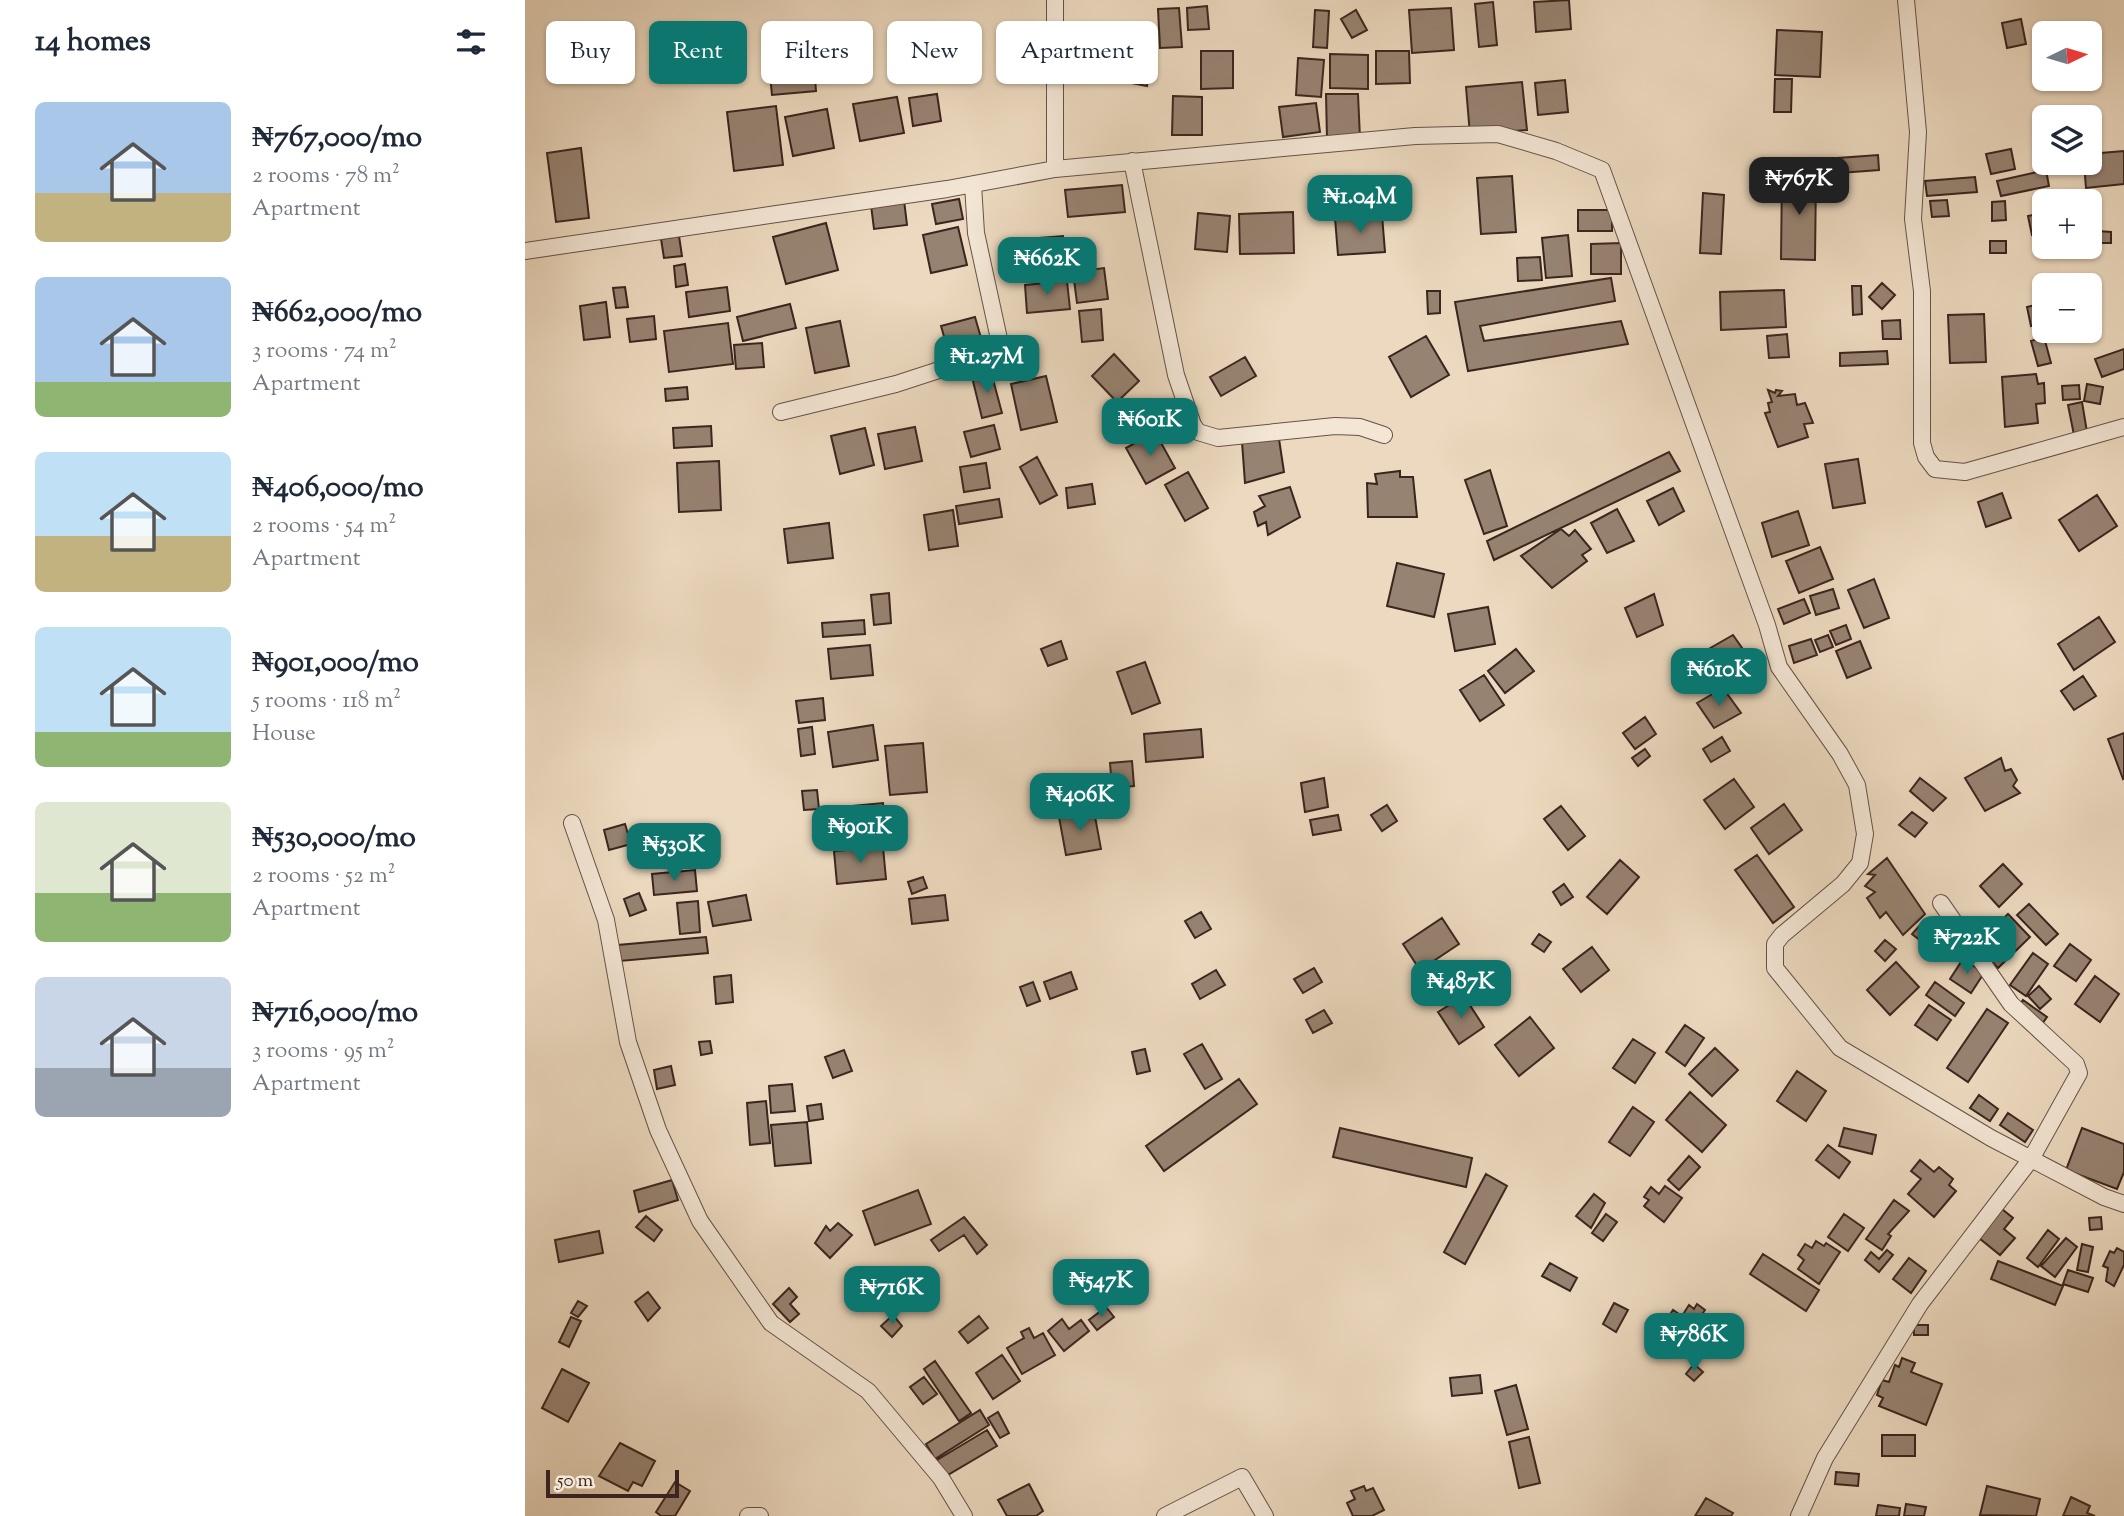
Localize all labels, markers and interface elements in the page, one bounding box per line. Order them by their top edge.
text: 14 homes [35,21,151,64]
chip: Buy [546,21,635,84]
chip: Rent [649,21,747,84]
chip: Filters [761,21,873,84]
chip: New [887,21,982,84]
chip: Apartment [996,21,1158,84]
north arrow [2032,21,2102,91]
map controls [2032,21,2102,343]
icon: filters [452,23,490,61]
button: layers [2032,105,2102,175]
text: ₦767,000/mo [252,117,422,160]
icon: home [91,130,175,214]
pin: ₦767K [1750,158,1848,217]
text: 2 rooms · 78 m² [252,160,400,193]
text: ₦767K [1765,163,1833,196]
pin: ₦1.04M [1303,176,1417,235]
text: ₦1.04M [1323,181,1397,214]
button: + [2032,189,2102,259]
text: Apartment [252,193,361,226]
pin: ₦662K [998,238,1096,297]
text: ₦662K [1014,243,1080,276]
button: − [2032,273,2102,343]
text: ₦662,000/mo [252,292,422,335]
icon: home [91,305,175,389]
text: 3 rooms · 74 m² [252,335,397,368]
pin: ₦1.27M [930,336,1044,395]
text: ₦1.27M [950,341,1024,374]
text: Apartment [252,368,361,401]
pin: ₦601K [1101,398,1199,458]
text: ₦601K [1118,404,1182,437]
text: ₦406,000/mo [252,467,424,510]
icon: home [91,480,175,564]
text: 2 rooms · 54 m² [252,510,396,543]
text: Apartment [252,543,361,576]
text: ₦901,000/mo [252,642,419,685]
pin: ₦610K [1670,648,1768,708]
text: ₦610K [1687,654,1751,687]
icon: home [91,655,175,739]
text: 5 rooms · 118 m² [252,685,401,718]
text: House [252,718,316,751]
pin: ₦406K [1031,774,1129,833]
text: ₦406K [1046,779,1114,812]
pin: ₦901K [811,806,909,865]
text: ₦901K [828,811,892,844]
text: ₦530,000/mo [252,817,416,860]
pin: ₦530K [625,824,723,883]
text: ₦530K [643,829,705,862]
icon: home [91,830,175,914]
text: 2 rooms · 52 m² [252,860,395,893]
text: Apartment [252,893,361,926]
pin: ₦722K [1918,916,2016,976]
text: ₦722K [1934,922,2000,955]
pin: ₦487K [1412,960,1510,1020]
text: ₦487K [1427,966,1495,999]
text: ₦716,000/mo [252,992,418,1035]
icon: home [91,1005,175,1089]
text: 3 rooms · 95 m² [252,1035,395,1068]
text: Apartment [252,1068,361,1101]
pin: ₦547K [1052,1260,1150,1319]
text: ₦547K [1069,1265,1133,1298]
pin: ₦716K [843,1266,941,1326]
text: ₦716K [860,1272,924,1305]
pin: ₦786K [1645,1314,1743,1373]
text: ₦786K [1660,1319,1728,1352]
scale bar [546,1467,679,1499]
text: 50 m [557,1468,593,1495]

